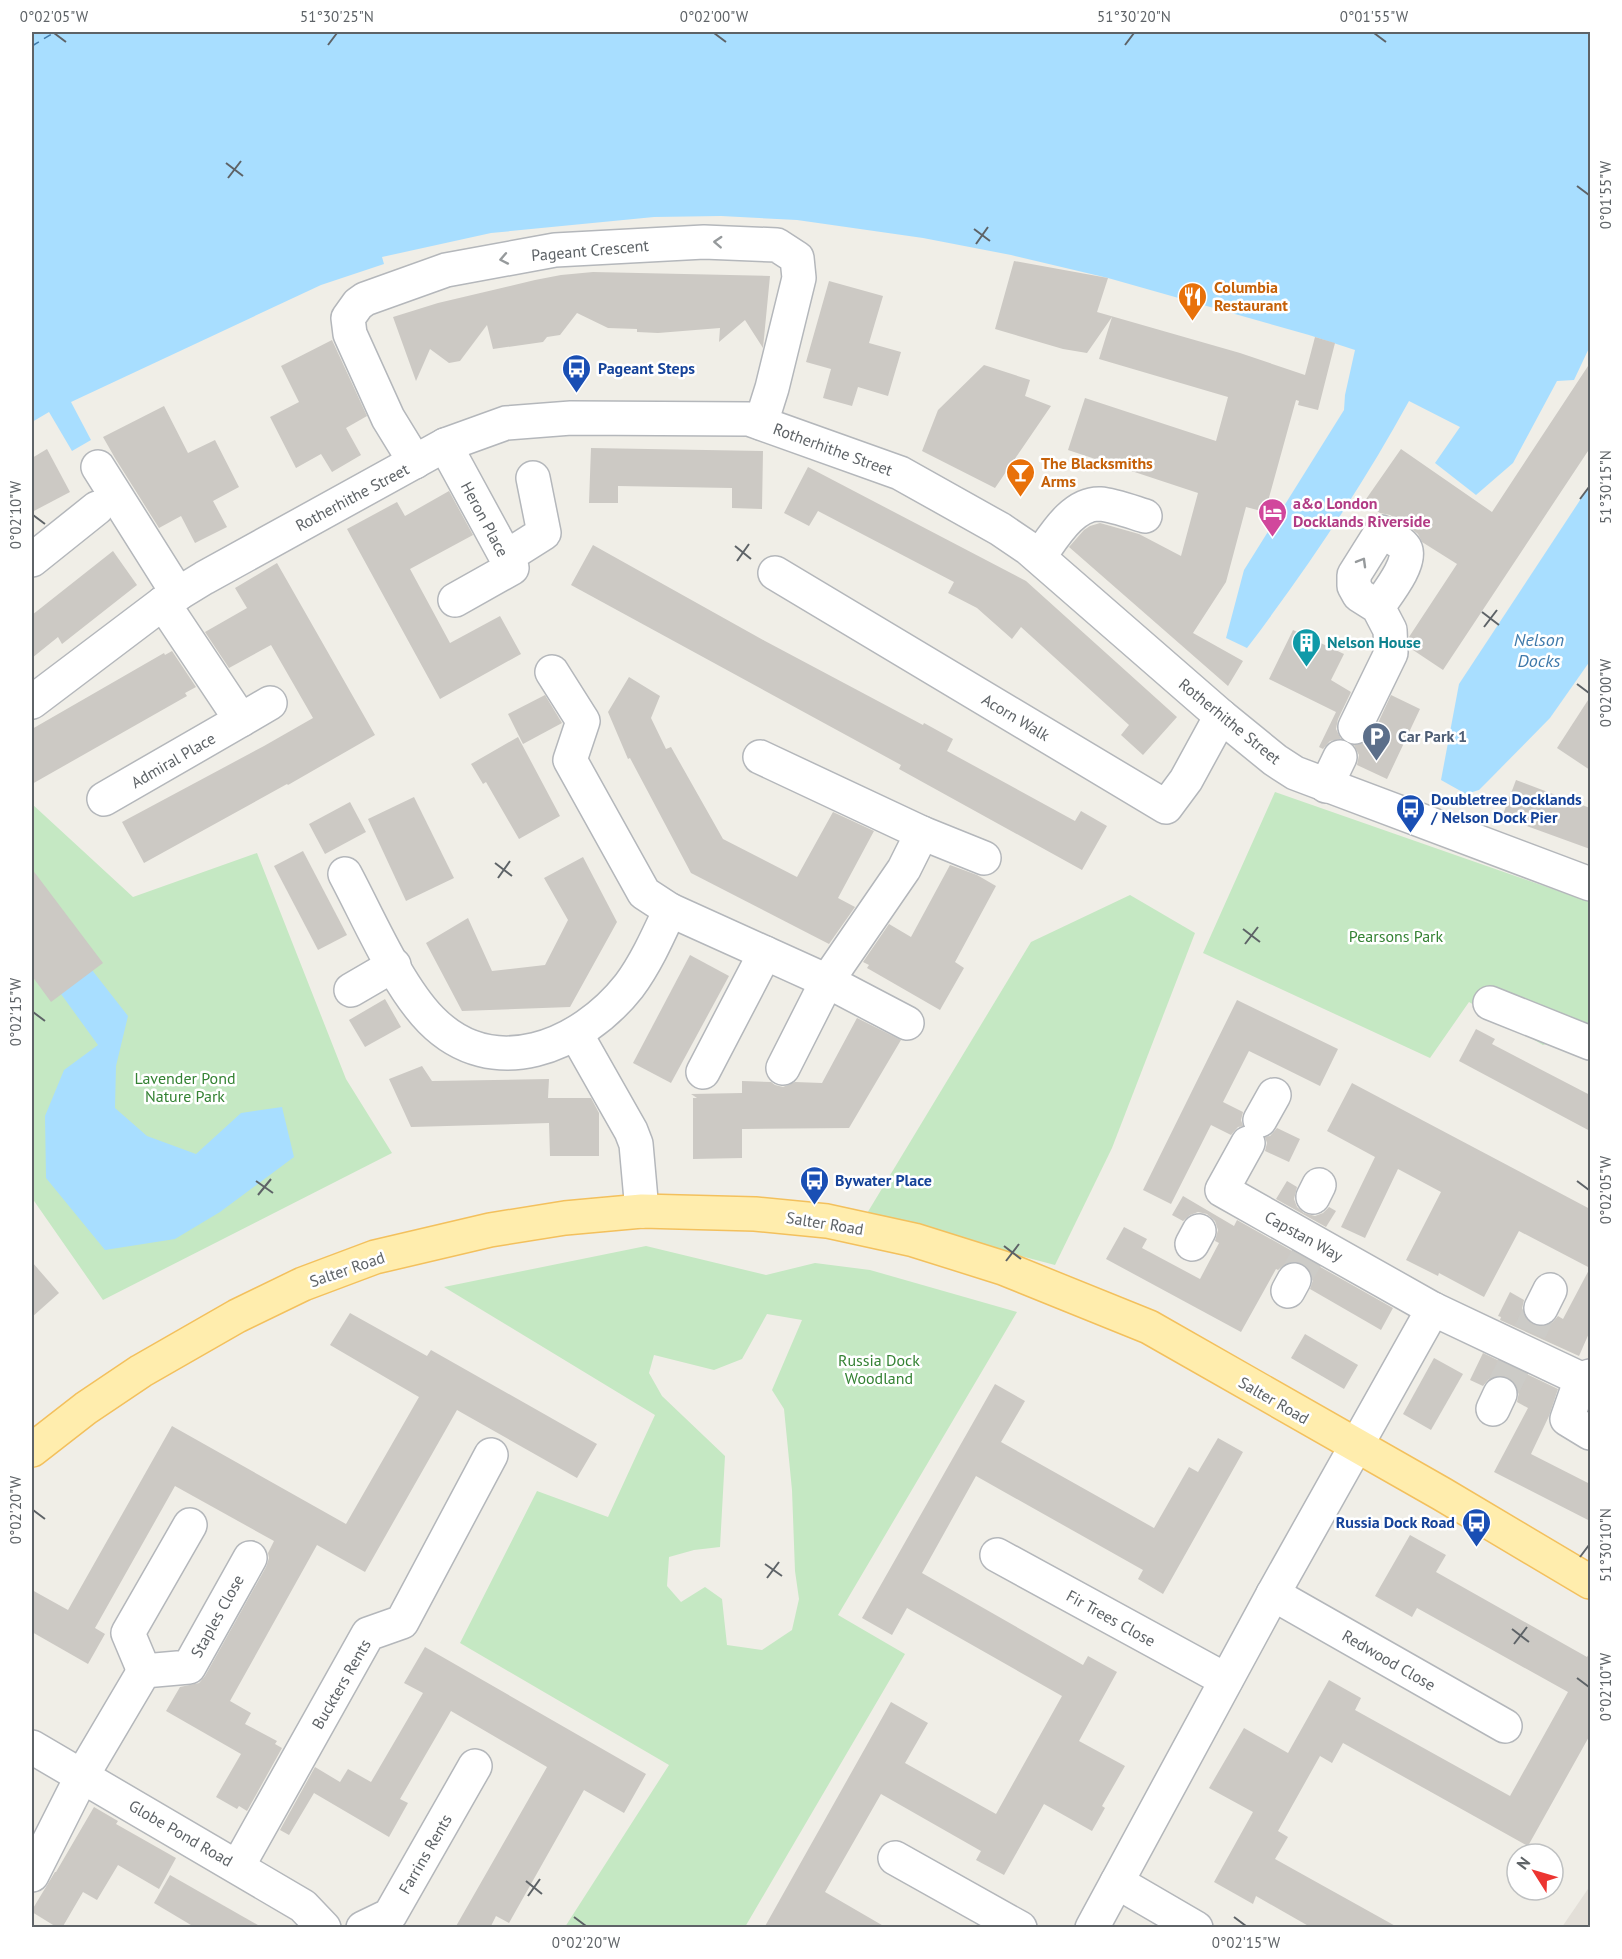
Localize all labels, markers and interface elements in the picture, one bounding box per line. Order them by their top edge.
text: 0°02'05"W [20,7,89,26]
text: 51°30'25"N [300,7,374,26]
text: 0°02'00"W [680,7,749,26]
text: 51°30'20"N [1097,7,1171,26]
text: 0°01'55"W [1340,7,1409,26]
text: 0°01'55"W [1596,160,1615,229]
street label: Pageant Crescent [530,235,650,265]
one-way arrow [714,236,723,249]
one-way arrow [499,252,509,265]
place label: Columbia Restaurant [1214,277,1288,315]
restaurant icon: Columbia Restaurant [1177,280,1209,322]
bus stop icon: Pageant Steps [561,352,593,394]
place label: Pageant Steps [598,358,695,378]
street label: Rotherhithe Street [771,418,896,480]
text: 51°30'15"N [1596,450,1615,524]
place label: The Blacksmiths Arms [1041,453,1153,491]
bar icon: The Blacksmiths Arms [1004,456,1036,498]
street label: Rotherhithe Street [292,458,413,535]
street label: Heron Place [457,478,513,560]
text: 0°02'10"W [6,480,25,549]
place label: a&o London Docklands Riverside [1293,493,1431,531]
hotel icon: a&o London Docklands Riverside [1256,496,1288,538]
one-way arrow [1355,558,1366,568]
building icon: Nelson House [1290,626,1322,668]
water label: Nelson Docks [1514,628,1564,672]
place label: Nelson House [1327,632,1421,652]
text: 0°02'00"W [1596,658,1615,727]
street label: Rotherhithe Street [1175,674,1286,769]
street label: Acorn Walk [978,689,1054,745]
parking icon: Car Park 1 [1361,720,1393,762]
place label: Car Park 1 [1398,726,1467,746]
street label: Admiral Place [127,728,219,792]
place label: Doubletree Docklands / Nelson Dock Pier [1430,789,1582,827]
bus stop icon: Doubletree Docklands / Nelson Dock Pier [1394,792,1426,834]
park label: Pearsons Park [1349,926,1444,946]
text: 0°02'15"W [6,977,25,1046]
park label: Lavender Pond Nature Park [134,1068,236,1106]
text: 0°02'05"W [1596,1155,1615,1224]
bus stop icon: Bywater Place [798,1164,830,1206]
place label: Bywater Place [835,1170,932,1190]
street label: Capstan Way [1261,1206,1347,1266]
street label: Salter Road [785,1207,865,1239]
street label: Salter Road [307,1247,387,1291]
park label: Russia Dock Woodland [838,1350,920,1388]
street label: Salter Road [1235,1372,1313,1428]
text: 0°02'20"W [6,1475,25,1544]
bus stop icon: Russia Dock Road [1460,1506,1492,1548]
text: 51°30'10"N [1596,1508,1615,1582]
place label: Russia Dock Road [1336,1512,1455,1532]
street label: Staples Close [186,1571,248,1661]
street label: Fir Trees Close [1063,1585,1159,1651]
street label: Redwood Close [1339,1625,1439,1695]
street label: Buckters Rents [307,1635,375,1733]
text: 0°02'10"W [1596,1652,1615,1721]
street label: Globe Pond Road [126,1795,236,1871]
street label: Farrins Rents [394,1810,456,1898]
north arrow [1505,1842,1565,1902]
text: N [1512,1853,1534,1873]
text: 0°02'20"W [552,1933,621,1952]
text: 0°02'15"W [1212,1933,1281,1952]

